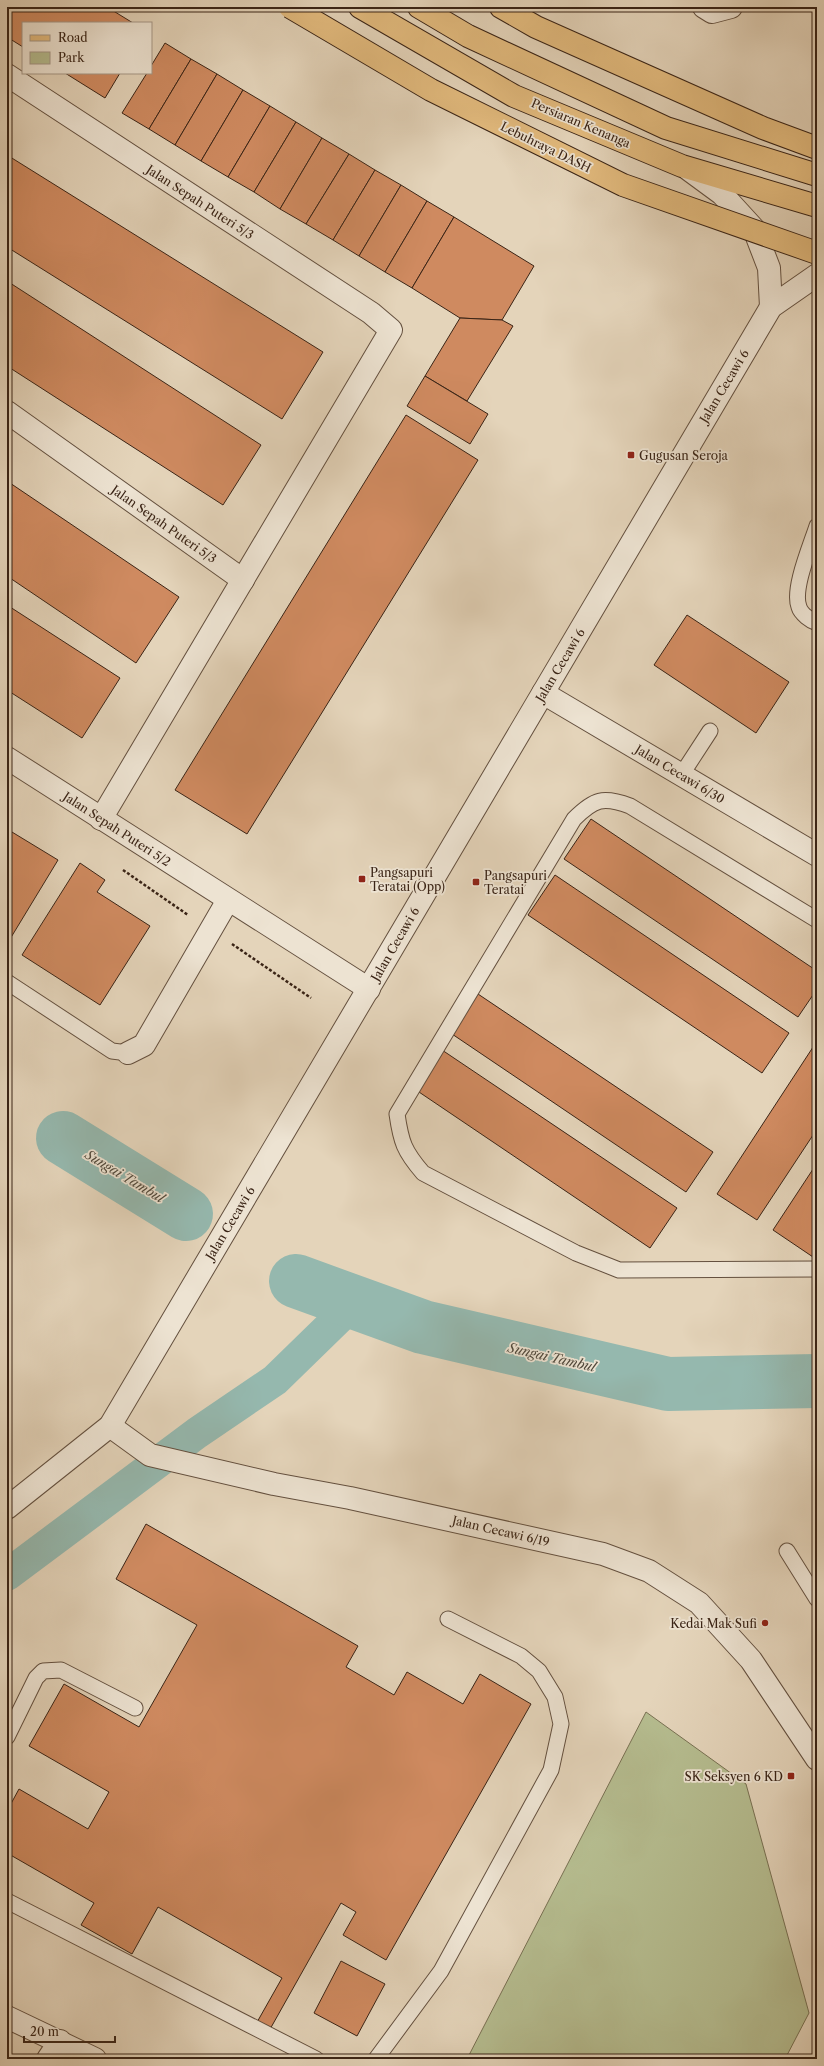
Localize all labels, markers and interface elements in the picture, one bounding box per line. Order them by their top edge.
legend [22,22,152,74]
text: Road [58,30,88,45]
text: Park [58,50,85,65]
street label: Persiaran Kenanga [529,95,633,151]
street label: Lebuhraya DASH [498,119,594,175]
street label: Jalan Sepah Puteri 5/3 [142,161,256,242]
street label: Jalan Cecawi 6 [695,347,752,427]
place label: Gugusan Seroja [639,448,729,463]
marker: Gugusan Seroja [626,450,636,460]
street label: Jalan Sepah Puteri 5/3 [107,481,219,566]
street label: Jalan Cecawi 6 [531,626,588,706]
street label: Jalan Cecawi 6/30 [631,740,727,807]
street label: Jalan Sepah Puteri 5/2 [59,788,174,869]
place label: Pangsapuri Teratai (Opp) [370,865,445,894]
place label: Pangsapuri Teratai [484,868,547,897]
marker: Pangsapuri Teratai (Opp) [357,874,367,884]
marker: Pangsapuri Teratai [471,877,481,887]
street label: Jalan Cecawi 6 [367,904,422,985]
water label: Sungai Tambul [82,1145,169,1207]
street label: Jalan Cecawi 6 [201,1184,258,1264]
water label: Sungai Tambul [505,1339,599,1375]
street label: Jalan Cecawi 6/19 [449,1512,551,1550]
place label: Kedai Mak Sufi [670,1616,757,1631]
marker: Kedai Mak Sufi [760,1618,770,1628]
place label: SK Seksyen 6 KD [685,1769,783,1784]
marker: SK Seksyen 6 KD [786,1771,796,1781]
scale bar [24,2018,115,2044]
text: 20 m [30,2024,59,2039]

